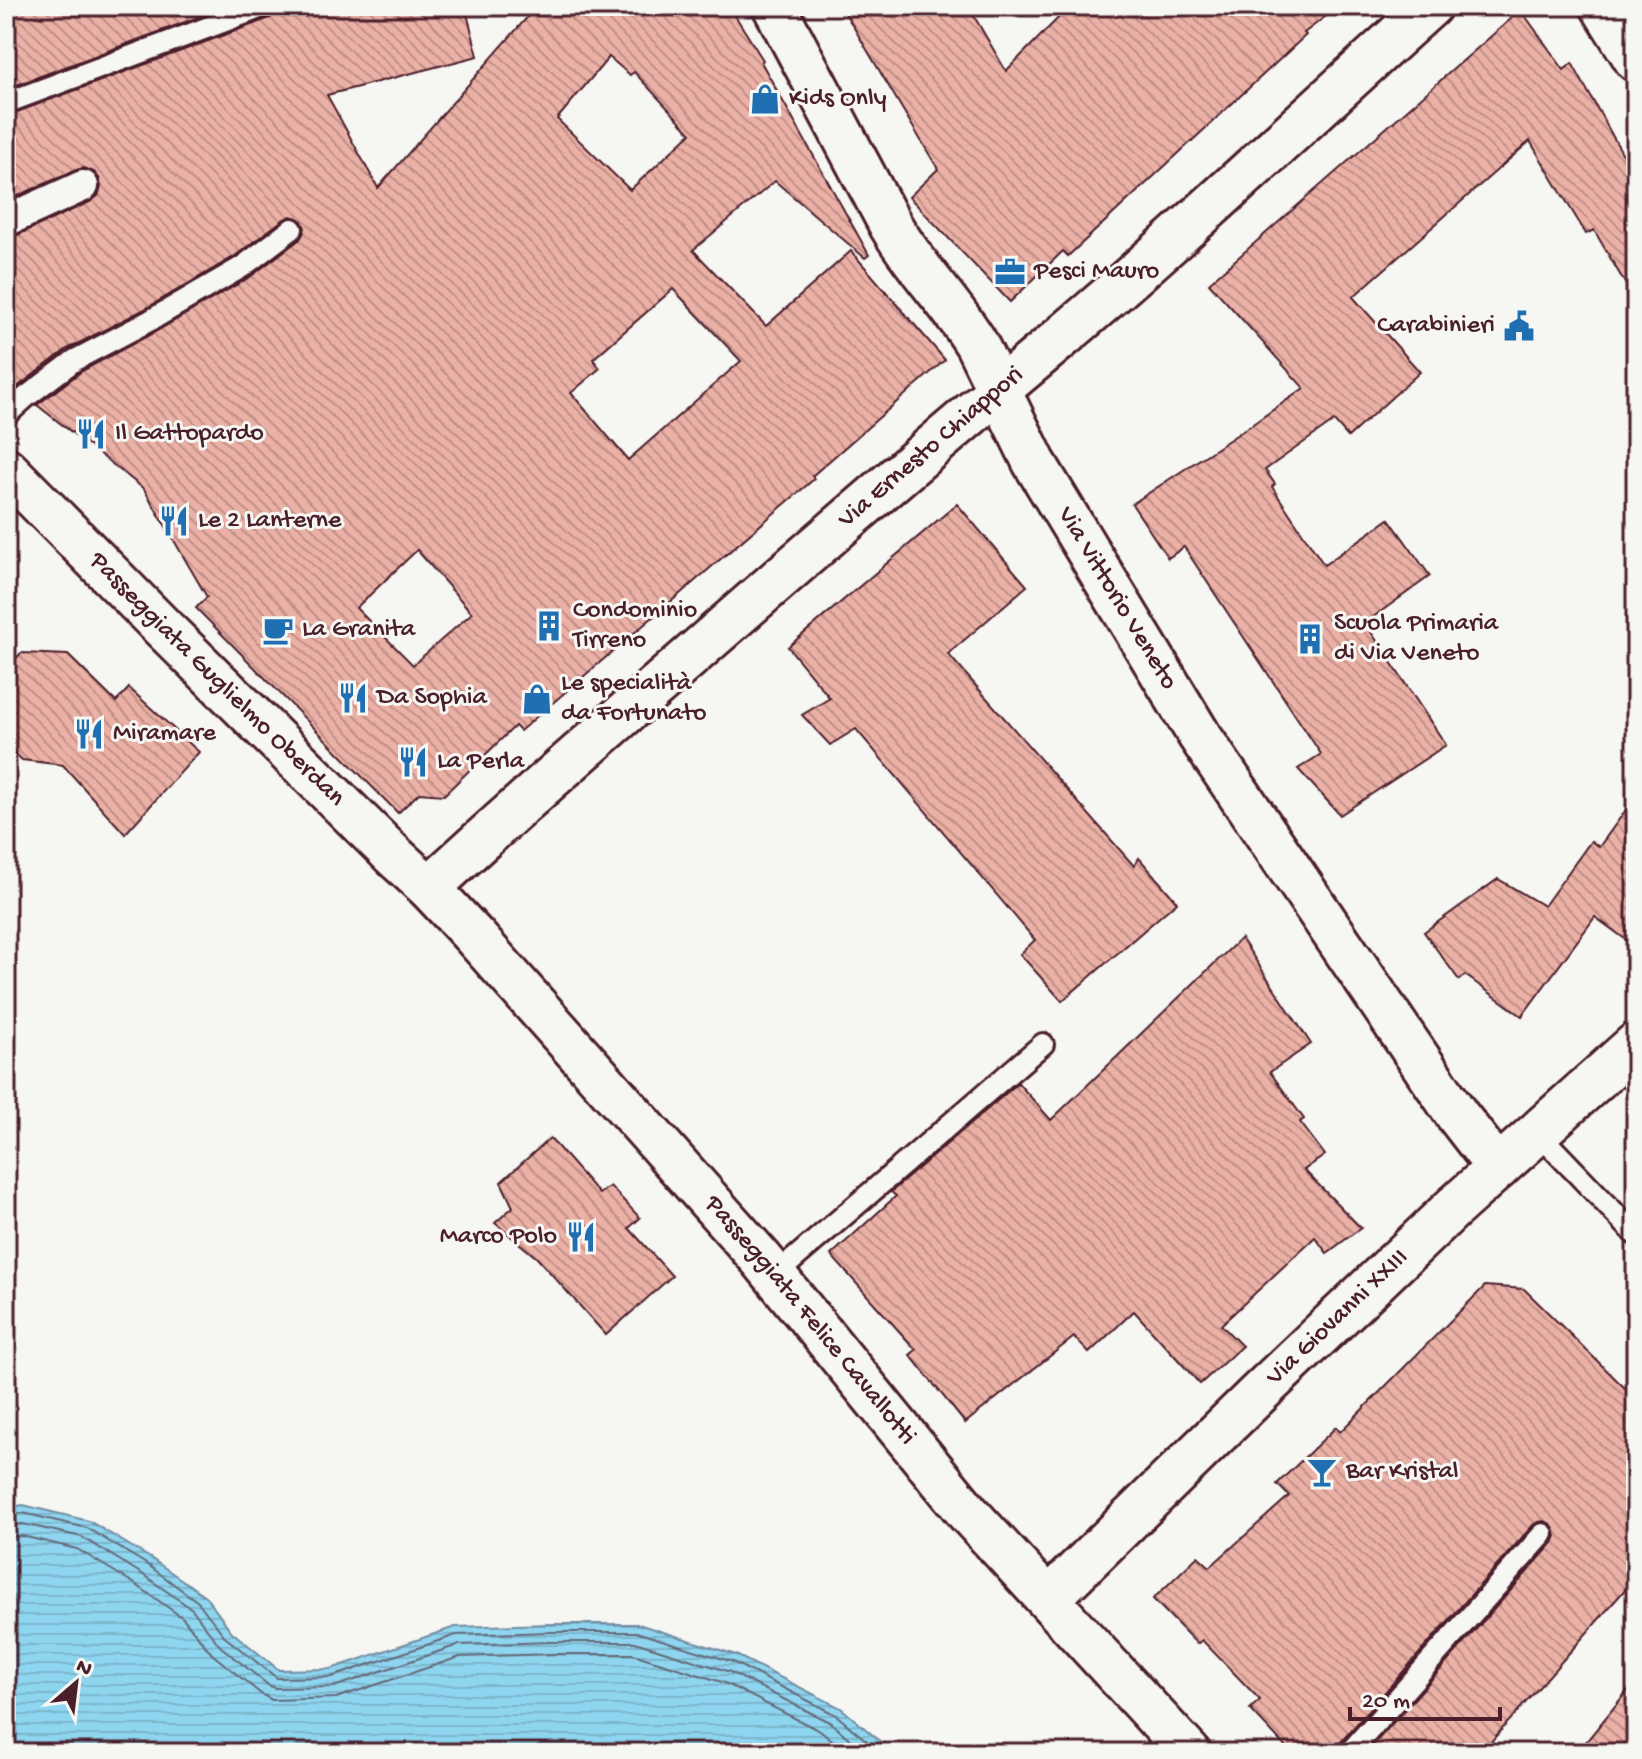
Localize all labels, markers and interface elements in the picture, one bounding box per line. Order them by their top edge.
shop icon: Kids Only [748,82,782,116]
place label: Kids Only [789,84,887,115]
office icon: Pesci Mauro [993,255,1027,289]
place label: Pesci Mauro [1033,257,1159,288]
public building icon: Carabinieri [1502,309,1536,343]
place label: Carabinieri [1377,311,1495,342]
street label: Via Ernesto Chiappori [832,360,1030,536]
restaurant icon: Il Gattopardo [74,417,108,451]
place label: Il Gattopardo [115,419,264,450]
street label: Via Vittorio Veneto [1049,501,1184,696]
restaurant icon: Le 2 Lanterne [157,504,191,538]
place label: Le 2 Lanterne [198,506,342,537]
street label: Passeggiata Guglielmo Oberdan [81,545,351,814]
place label: Condominio Tirreno [571,596,697,657]
building icon: Condominio Tirreno [532,609,566,643]
place label: Scuola Primaria di Via Veneto [1334,609,1500,670]
cafe icon: La Granita [261,613,295,647]
place label: La Granita [302,615,417,646]
building icon: Scuola Primaria di Via Veneto [1293,622,1327,656]
place label: Le specialità da Fortunato [561,669,707,730]
restaurant icon: Da Sophia [336,681,370,715]
shop icon: Le specialità da Fortunato [520,682,554,716]
place label: Da Sophia [375,683,488,714]
restaurant icon: Miramare [72,717,106,751]
place label: Miramare [113,719,216,750]
restaurant icon: La Perla [396,745,430,779]
place label: La Perla [437,747,526,778]
street label: Passeggiata Felice Cavallotti [696,1189,922,1452]
restaurant icon: Marco Polo [564,1220,598,1254]
place label: Marco Polo [440,1222,557,1253]
street label: Via Giovanni XXIII [1260,1243,1416,1393]
bar icon: Bar Kristal [1305,1455,1339,1489]
place label: Bar Kristal [1345,1457,1459,1488]
north arrow [36,1643,116,1723]
text: N [71,1654,96,1684]
scale bar [1350,1671,1500,1721]
text: 20 m [1362,1688,1410,1717]

